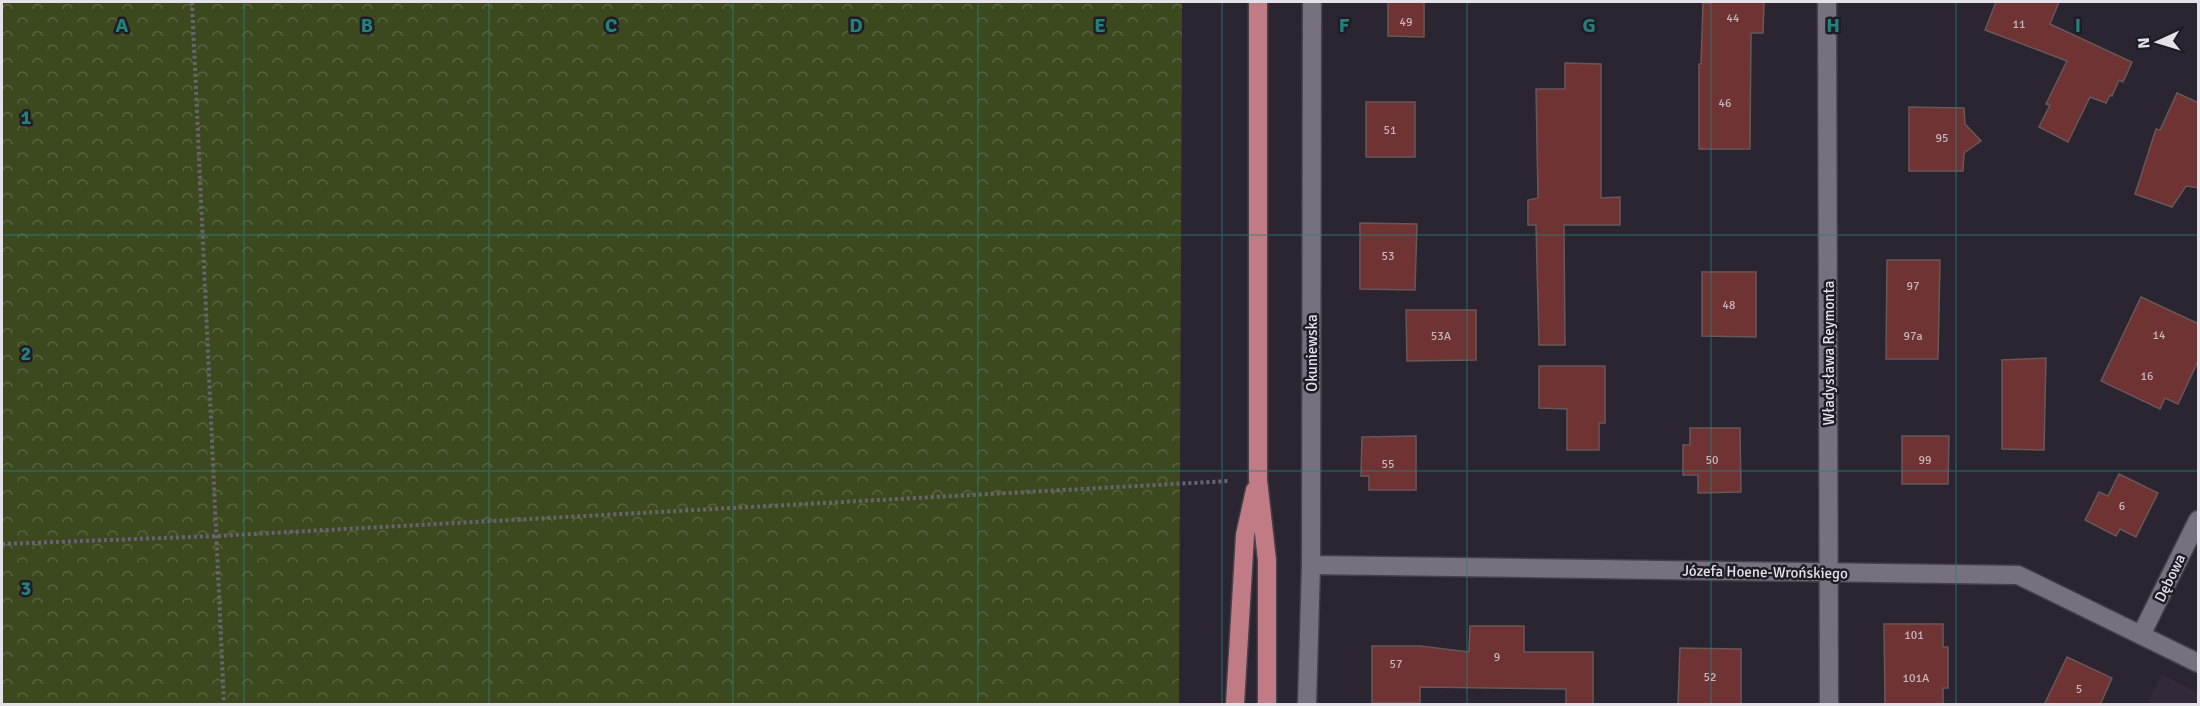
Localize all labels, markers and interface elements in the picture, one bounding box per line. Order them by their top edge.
house number: 44 [1727,11,1740,26]
north arrow [2128,12,2188,72]
text: A [116,13,129,38]
text: B [361,13,373,38]
text: C [605,13,617,38]
text: D [849,13,863,38]
text: E [1094,13,1106,38]
text: F [1339,13,1350,38]
text: G [1582,13,1596,38]
text: H [1826,13,1840,38]
text: I [2075,13,2081,38]
house number: 49 [1400,15,1412,30]
house number: 11 [2013,17,2025,32]
text: N [2134,37,2154,49]
house number: 46 [1719,96,1731,111]
text: 1 [21,105,32,130]
house number: 51 [1384,123,1396,138]
house number: 95 [1936,131,1948,146]
house number: 53 [1382,249,1394,264]
house number: 97 [1907,279,1919,294]
street label: Władysława Reymonta [1820,281,1838,425]
house number: 48 [1723,298,1735,313]
street label: Okuniewska [1303,314,1321,392]
house number: 14 [2153,328,2166,343]
house number: 53A [1431,329,1452,344]
house number: 97a [1903,329,1923,344]
text: 2 [21,341,31,366]
house number: 16 [2141,369,2153,384]
house number: 50 [1706,453,1718,468]
house number: 99 [1919,453,1931,468]
house number: 55 [1382,457,1394,472]
house number: 6 [2119,499,2125,514]
street label: Dębowa [2151,551,2189,605]
street label: Józefa Hoene-Wrońskiego [1682,562,1848,582]
text: 3 [21,576,31,601]
house number: 101 [1904,628,1924,643]
house number: 9 [1494,650,1500,665]
house number: 57 [1390,657,1402,672]
house number: 52 [1704,670,1716,685]
house number: 101A [1903,671,1930,686]
house number: 5 [2076,682,2082,697]

